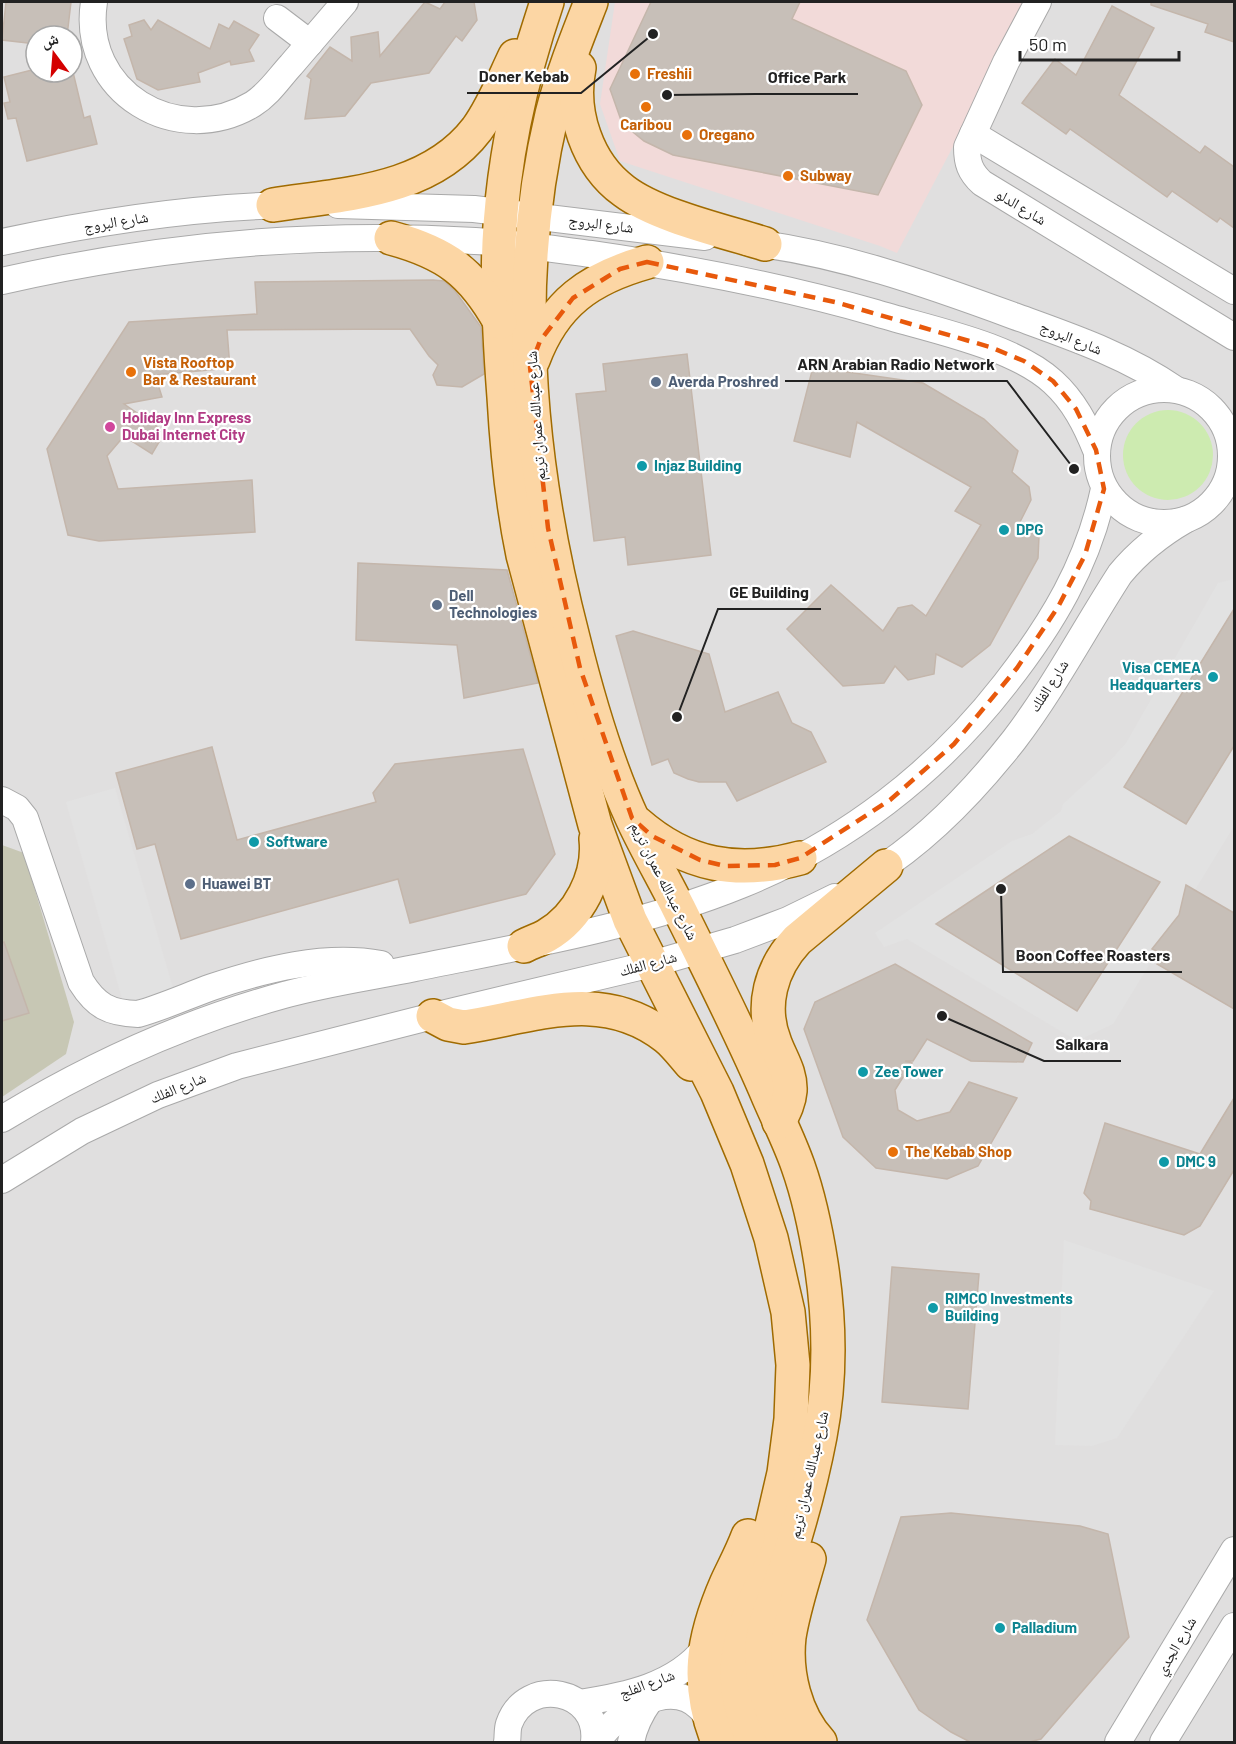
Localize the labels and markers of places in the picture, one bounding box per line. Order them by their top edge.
callout: Doner Kebab [467,59,581,93]
callout: Office Park [755,60,858,94]
place label: Freshii [647,64,692,82]
marker: Freshii [628,67,642,81]
marker: Caribou [639,100,653,114]
place label: Caribou [620,115,672,133]
place label: Oregano [699,125,755,143]
marker: Oregano [680,128,694,142]
place label: Subway [800,166,852,184]
marker: Subway [781,169,795,183]
callout: ARN Arabian Radio Network [785,347,1007,381]
place label: Vista Rooftop Bar & Restaurant [143,353,257,388]
marker: Vista Rooftop Bar & Restaurant [124,365,138,379]
place label: Averda Proshred [668,372,779,390]
marker: Averda Proshred [649,375,663,389]
place label: Holiday Inn Express Dubai Internet City [122,408,252,443]
marker: Holiday Inn Express Dubai Internet City [103,420,117,434]
place label: Injaz Building [654,456,742,474]
marker: Injaz Building [635,459,649,473]
place label: DPG [1016,520,1043,538]
marker: DPG [997,523,1011,537]
callout: GE Building [718,575,821,609]
place label: Dell Technologies [449,586,538,621]
marker: Dell Technologies [430,598,444,612]
place label: Visa CEMEA Headquarters [1110,658,1201,693]
marker: Visa CEMEA Headquarters [1206,670,1220,684]
place label: Software [266,832,328,850]
marker: Software [247,835,261,849]
place label: Huawei BT [202,874,272,892]
marker: Huawei BT [183,877,197,891]
callout: Boon Coffee Roasters [1003,938,1182,972]
callout: Salkara [1044,1027,1121,1061]
place label: Zee Tower [875,1062,944,1080]
marker: Zee Tower [856,1065,870,1079]
place label: The Kebab Shop [905,1142,1012,1160]
marker: The Kebab Shop [886,1145,900,1159]
place label: DMC 9 [1176,1152,1216,1170]
marker: DMC 9 [1157,1155,1171,1169]
place label: RIMCO Investments Building [945,1289,1073,1324]
marker: RIMCO Investments Building [926,1301,940,1315]
place label: Palladium [1012,1618,1077,1636]
marker: Palladium [993,1621,1007,1635]

